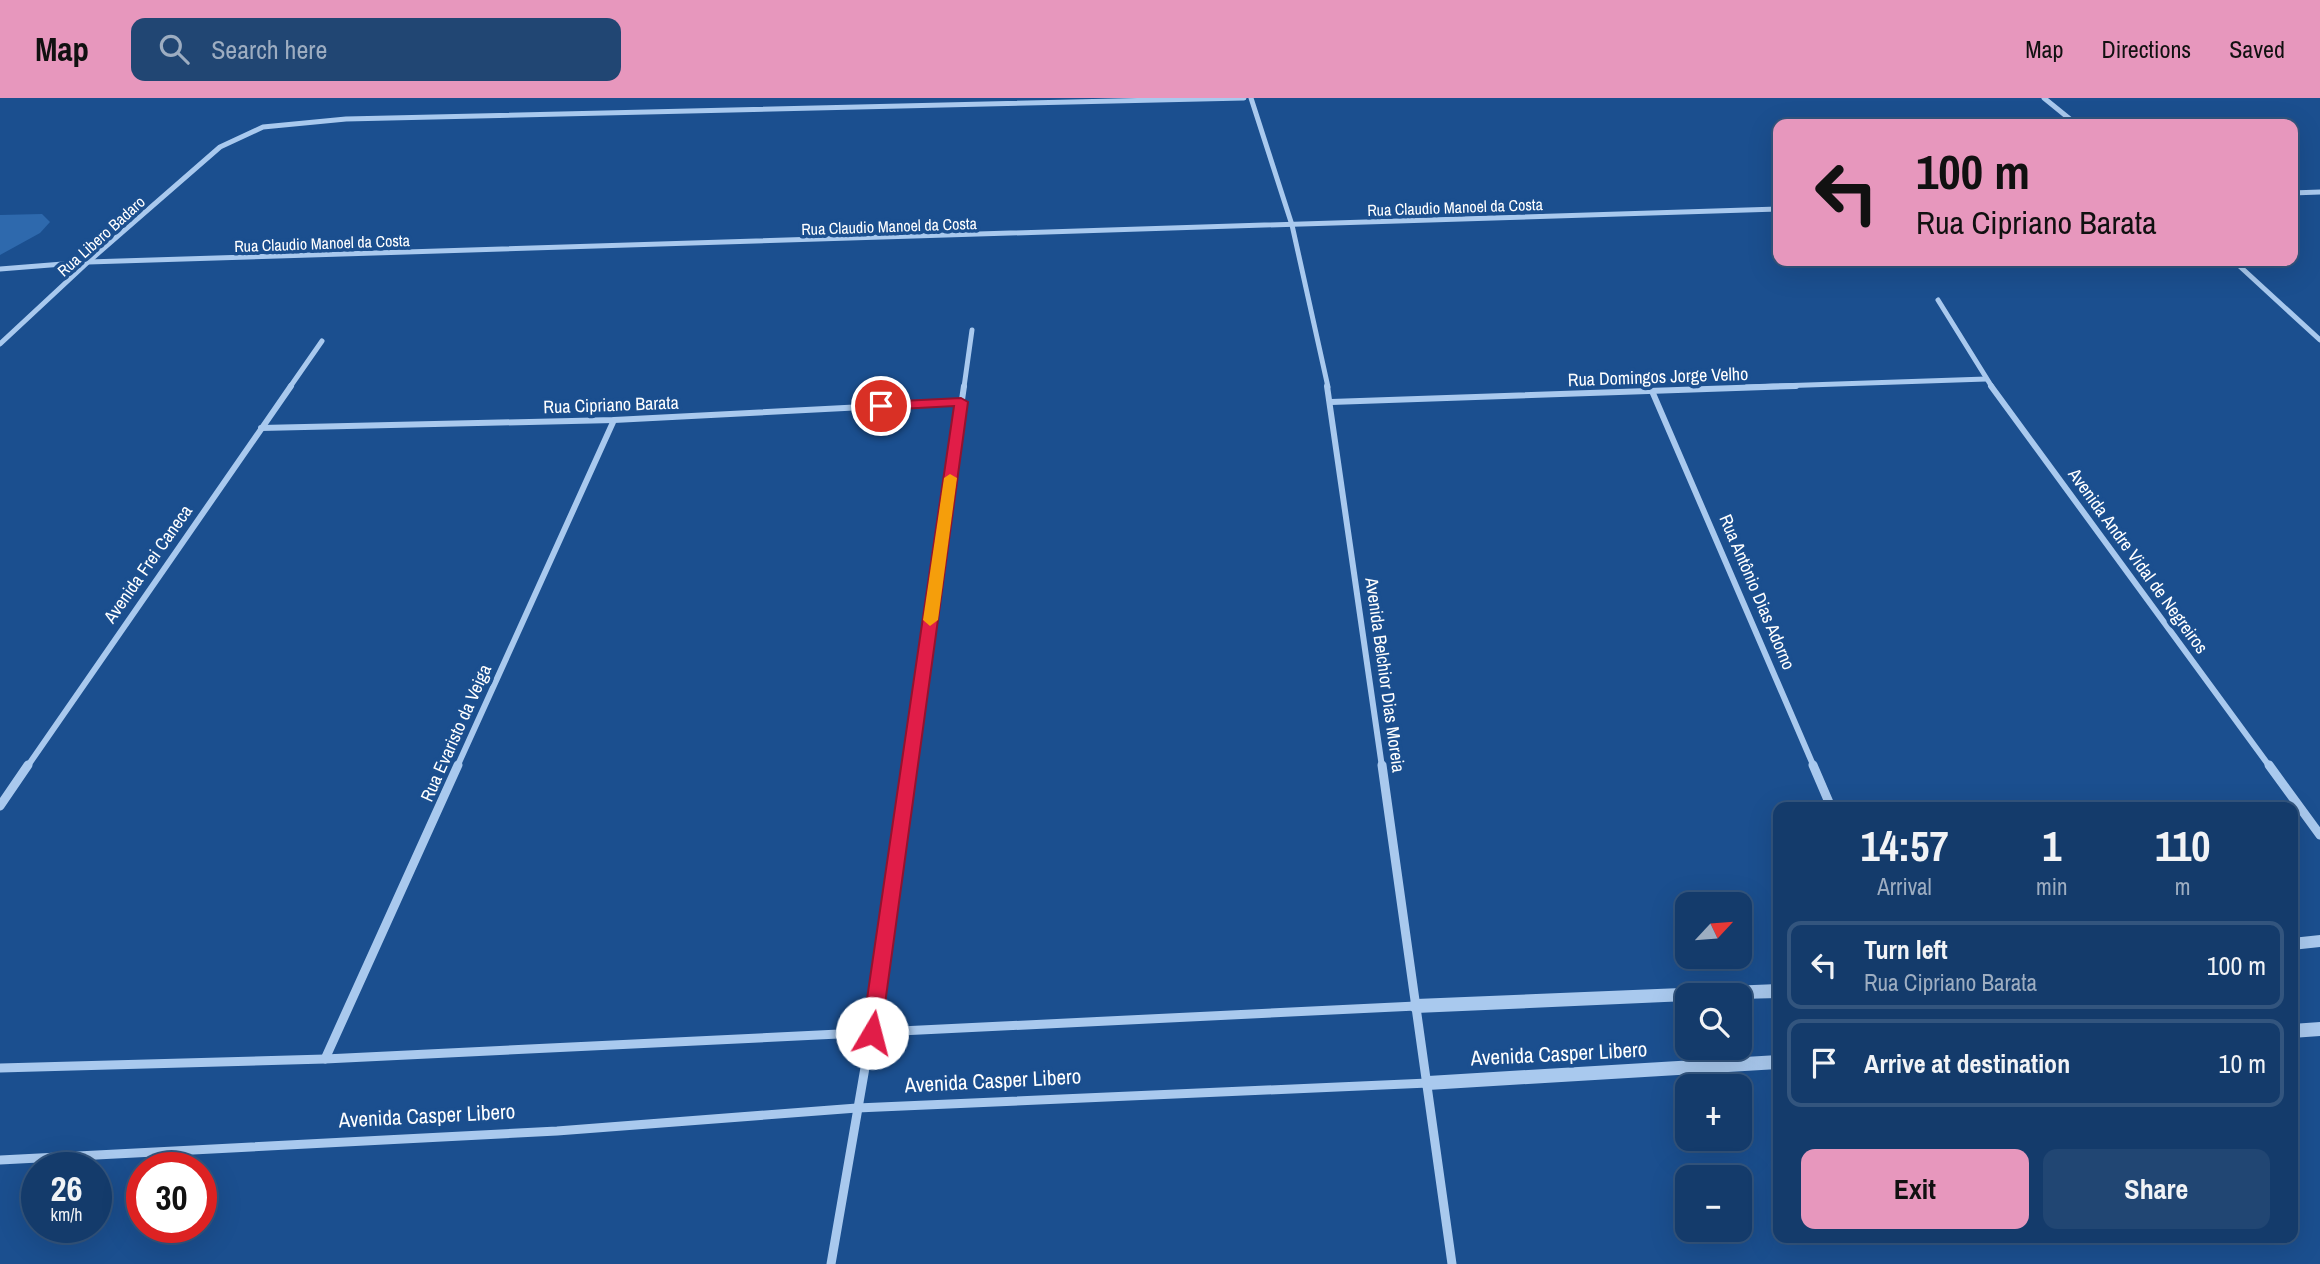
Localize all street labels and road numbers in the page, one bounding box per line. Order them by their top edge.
street label: Rua Libero Badaro [52,191,150,281]
street label: Rua Claudio Manoel da Costa [1367,193,1544,221]
street label: Rua Claudio Manoel da Costa [801,212,978,240]
street label: Rua Claudio Manoel da Costa [234,229,411,257]
street label: Rua Domingos Jorge Velho [1567,361,1749,392]
street label: Rua Cipriano Barata [543,390,679,419]
street label: Avenida Andre Vidal de Negreiros [2062,462,2214,658]
street label: Avenida Frei Caneca [97,500,198,629]
street label: Rua Antônio Dias Adorno [1713,510,1802,673]
street label: Avenida Belchior Dias Moreia [1359,575,1412,774]
street label: Rua Evaristo da Veiga [414,660,497,805]
street label: Avenida Casper Libero [1469,1034,1648,1073]
street label: Avenida Casper Libero [903,1061,1082,1100]
street label: Avenida Casper Libero [337,1096,516,1135]

